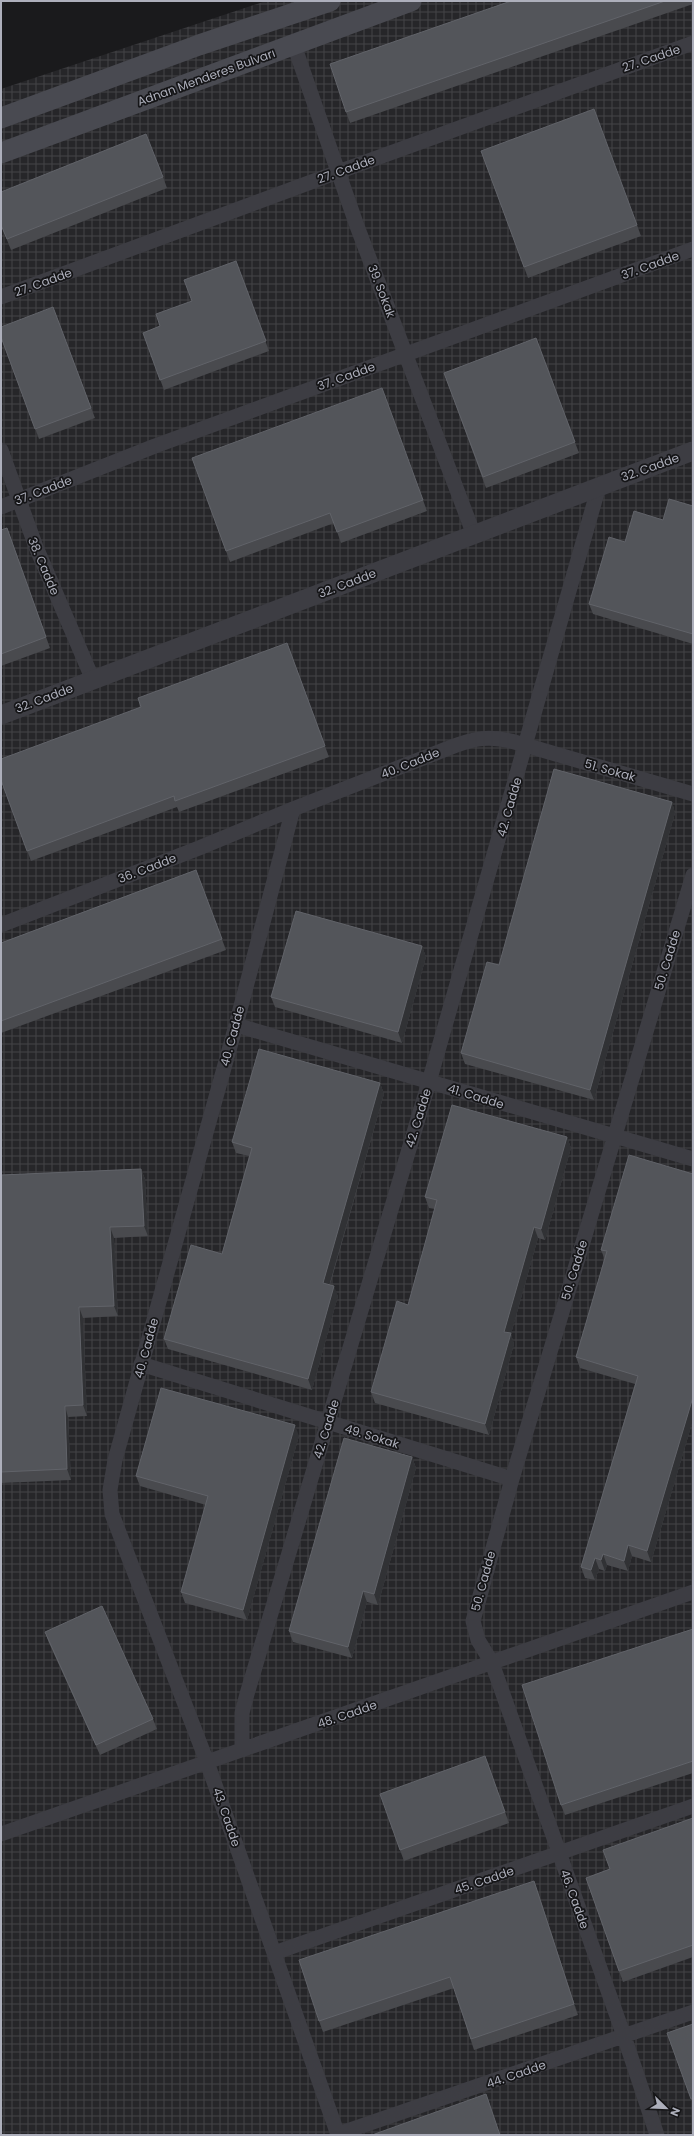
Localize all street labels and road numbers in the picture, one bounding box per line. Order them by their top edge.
street label: 27. Cadde [620,40,682,76]
street label: Adnan Menderes Bulvarı [135,44,277,110]
street label: 27. Cadde [315,151,377,187]
street label: 37. Cadde [619,247,681,283]
street label: 39. Sokak [364,262,400,321]
street label: 27. Cadde [12,264,74,300]
street label: 37. Cadde [315,358,377,394]
street label: 32. Cadde [619,449,681,485]
street label: 37. Cadde [12,471,74,509]
street label: 38. Cadde [24,534,64,598]
street label: 32. Cadde [316,564,378,602]
street label: 32. Cadde [13,679,75,717]
street label: 40. Cadde [378,744,442,782]
street label: 51. Sokak [583,755,638,786]
street label: 42. Cadde [492,775,526,839]
street label: 36. Cadde [115,849,179,887]
street label: 50. Cadde [650,928,684,992]
street label: 40. Cadde [216,1004,248,1068]
street label: 41. Cadde [446,1079,506,1113]
street label: 42. Cadde [401,1086,435,1150]
street label: 50. Cadde [557,1238,591,1302]
street label: 40. Cadde [130,1316,162,1380]
street label: 42. Cadde [309,1397,343,1461]
street label: 49. Sokak [343,1420,402,1453]
street label: 50. Cadde [467,1549,499,1613]
street label: 48. Cadde [315,1696,379,1732]
street label: 43. Cadde [209,1785,245,1849]
street label: 45. Cadde [452,1862,516,1898]
street label: 46. Cadde [556,1867,594,1931]
street label: 44. Cadde [484,2056,548,2092]

